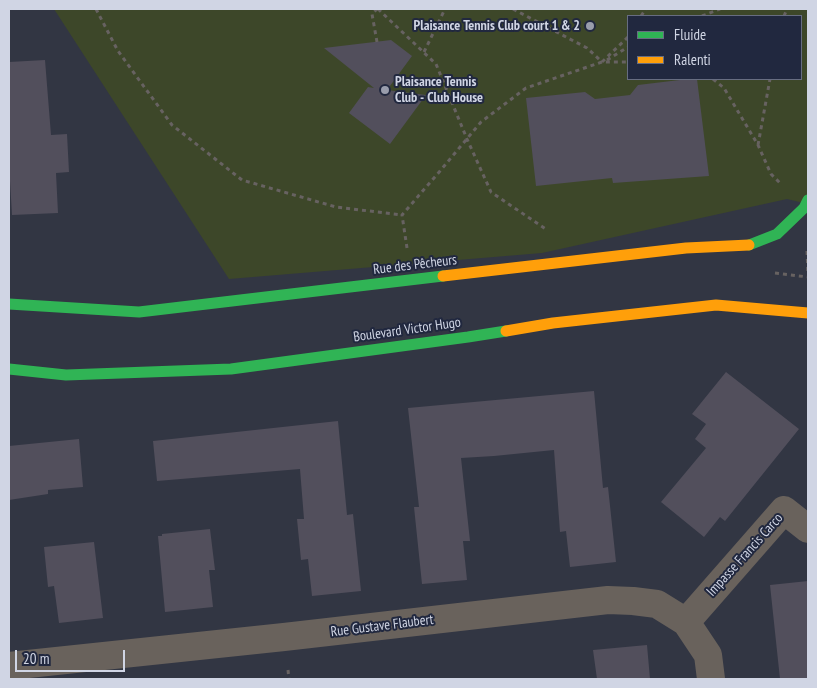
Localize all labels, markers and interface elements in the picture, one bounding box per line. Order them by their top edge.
legend [627,15,802,80]
place label: Plaisance Tennis Club court 1 & 2 [414,18,580,34]
marker: Plaisance Tennis Club court 1 & 2 [584,20,596,32]
text: Fluide [674,25,706,44]
text: Ralenti [674,50,711,69]
place label: Plaisance Tennis Club - Club House [395,74,483,106]
marker: Plaisance Tennis Club - Club House [379,84,391,96]
street label: Rue des Pêcheurs [372,252,458,278]
street label: Boulevard Victor Hugo [352,314,462,346]
street label: Impasse Francis Carco [703,510,787,600]
street label: Rue Gustave Flaubert [330,611,434,641]
scale bar [18,640,128,672]
text: 20 m [23,649,49,668]

